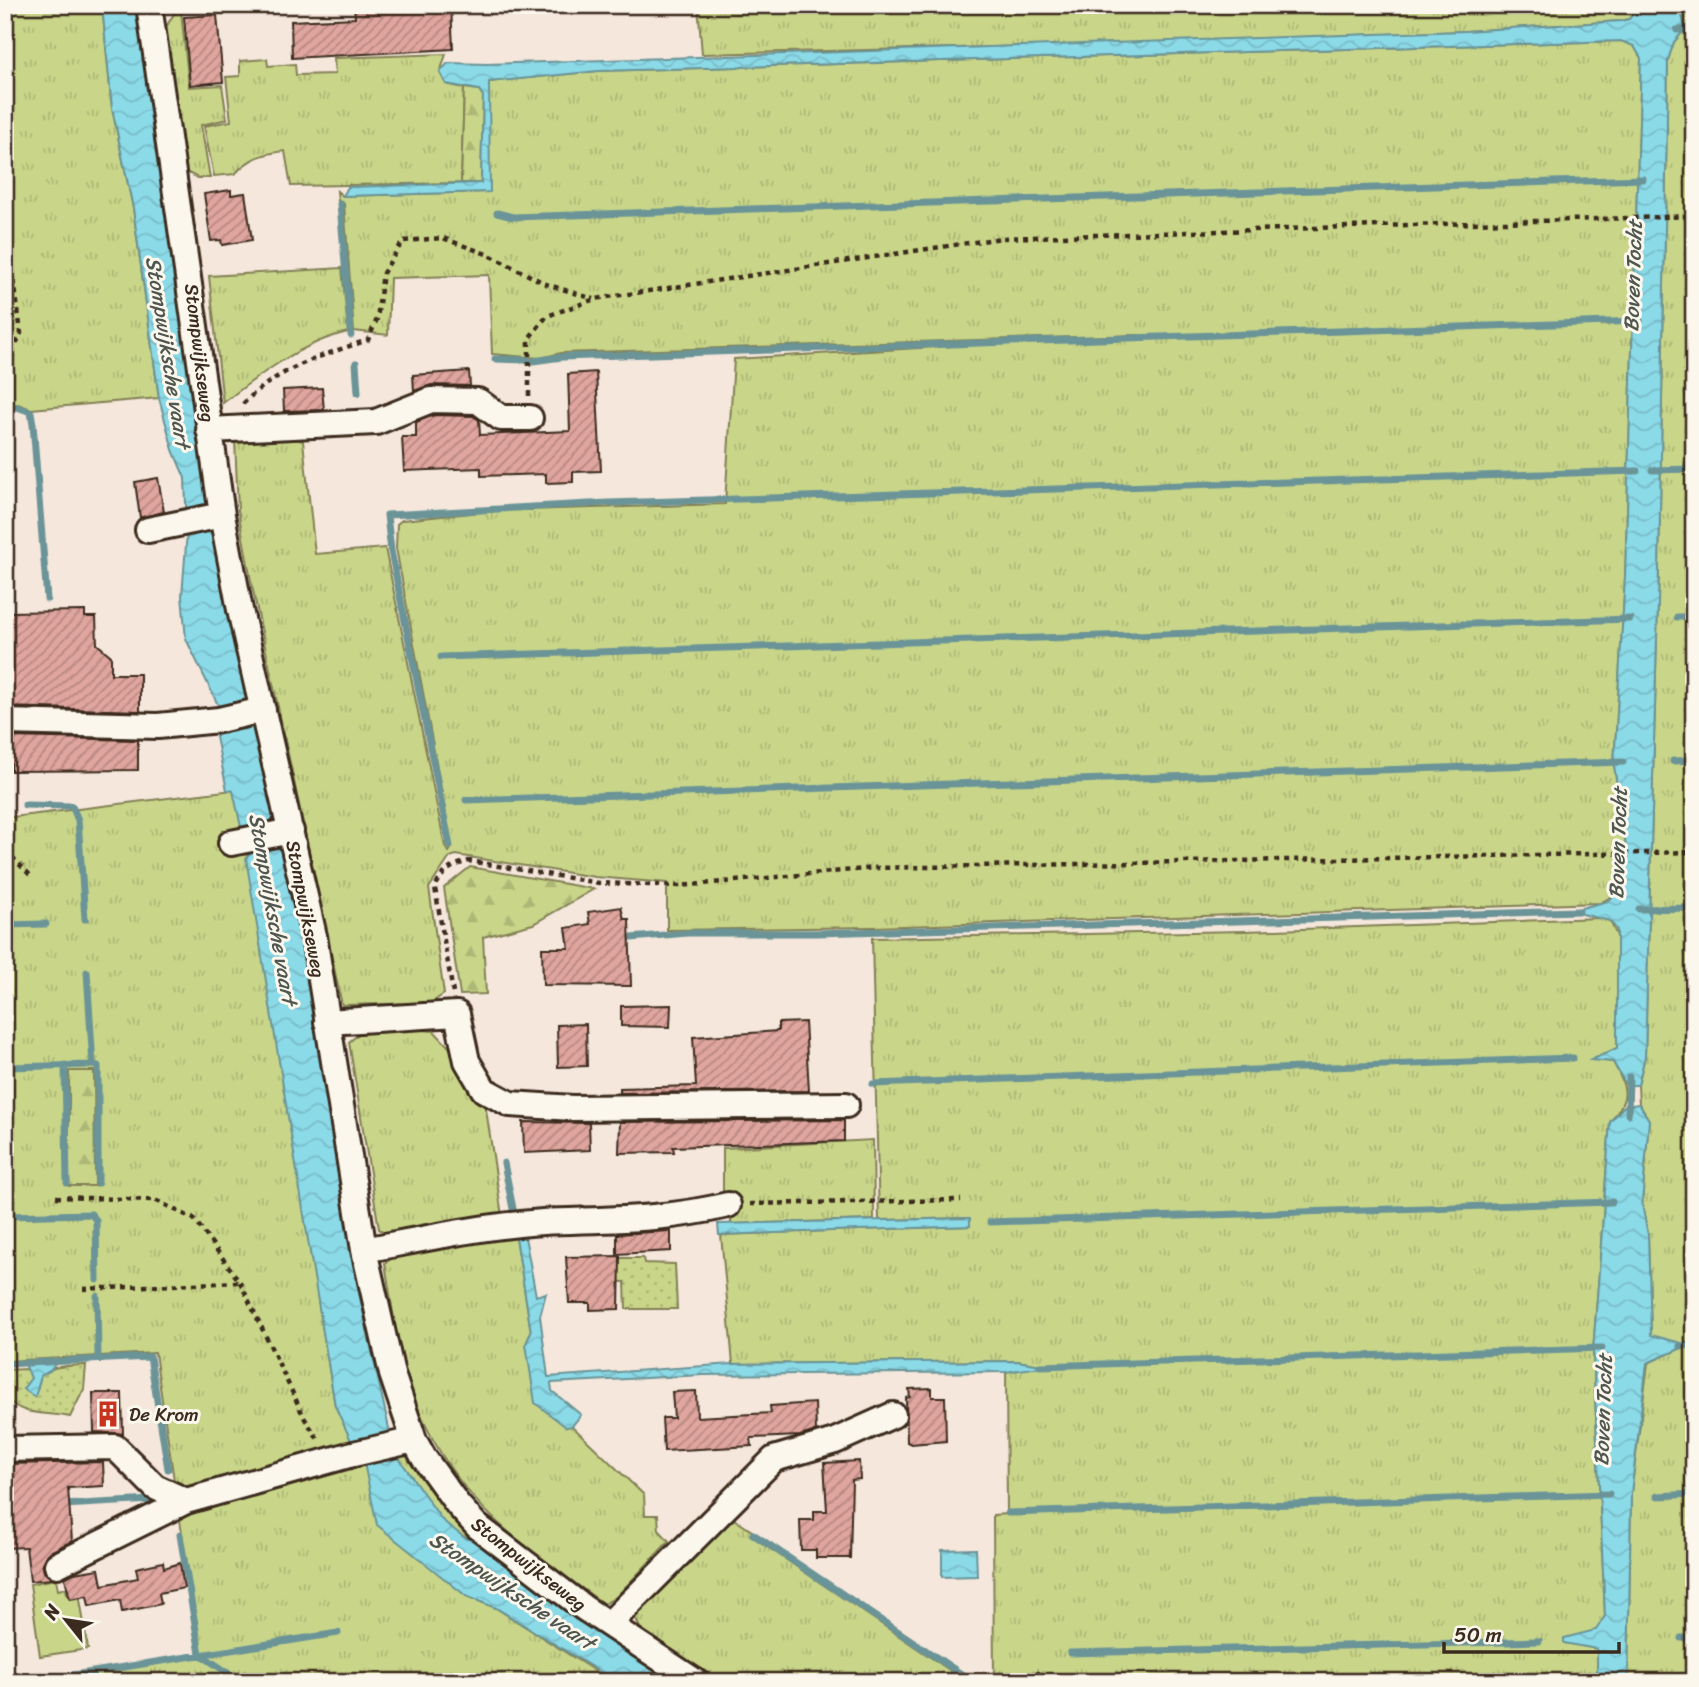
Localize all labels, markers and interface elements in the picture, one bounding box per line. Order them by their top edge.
water label: Boven Tocht [1612,217,1654,332]
water label: Stompwijksche vaart [134,254,202,454]
street label: Stompwijkseweg [175,282,225,424]
water label: Boven Tocht [1597,784,1639,899]
water label: Stompwijksche vaart [238,811,309,1011]
street label: Stompwijkseweg [276,837,336,981]
water label: Boven Tocht [1582,1351,1624,1466]
place label: De Krom [129,1398,199,1431]
building icon: De Krom [93,1399,123,1429]
street label: Stompwijkseweg [464,1508,594,1620]
water label: Stompwijksche vaart [421,1521,606,1663]
north arrow [32,1586,102,1656]
text: N [34,1597,70,1627]
scale bar [1444,1610,1618,1654]
text: 50 m [1454,1616,1502,1654]

